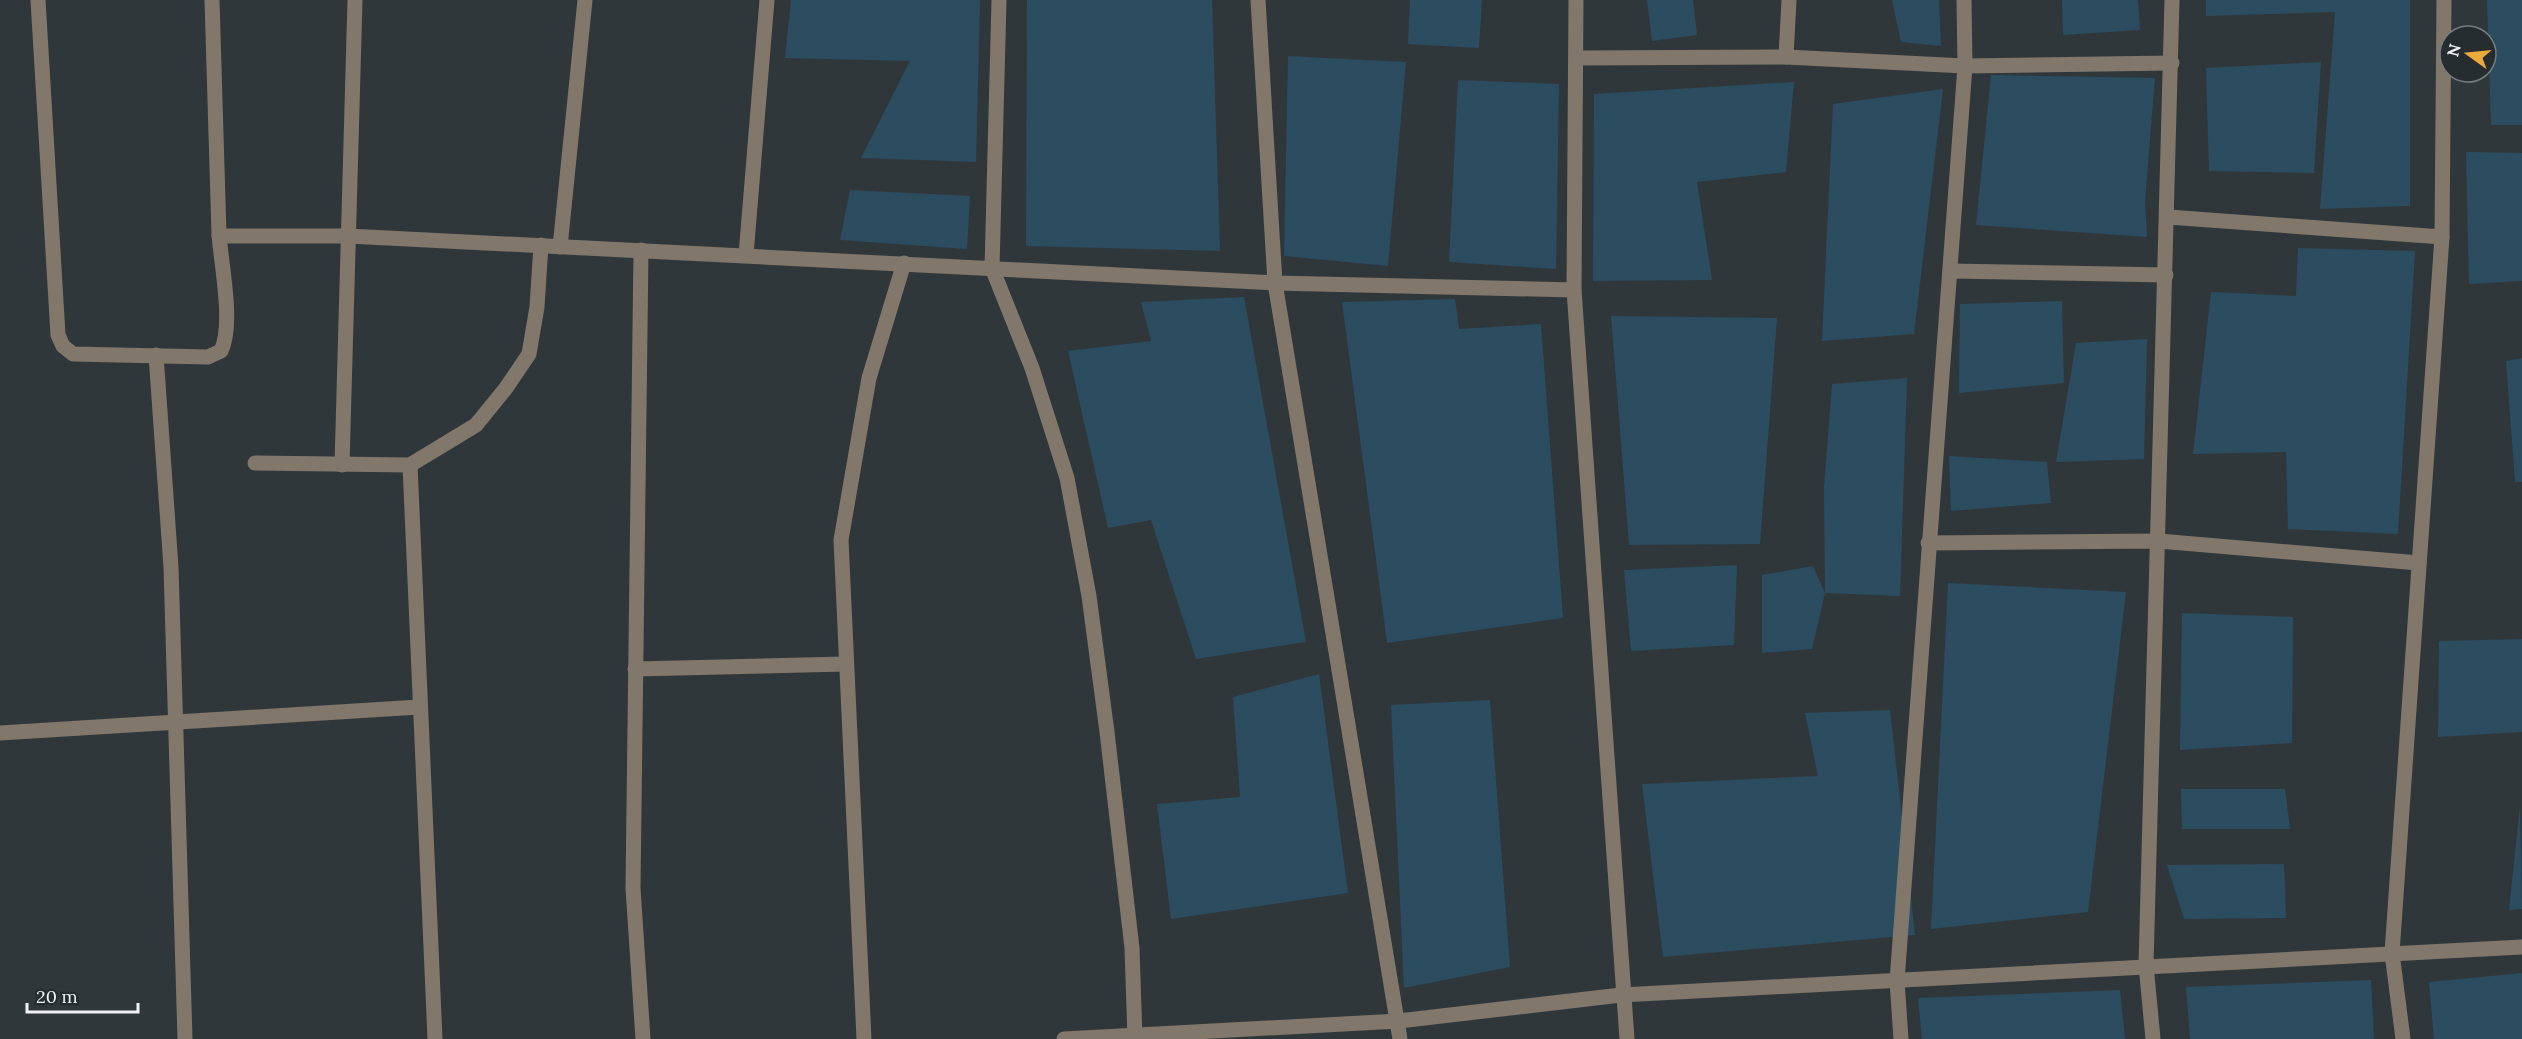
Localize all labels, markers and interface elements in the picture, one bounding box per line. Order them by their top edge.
north arrow [2438,24,2498,84]
text: N [2442,42,2465,59]
scale bar [27,976,138,1014]
text: 20 m [36,985,78,1008]

